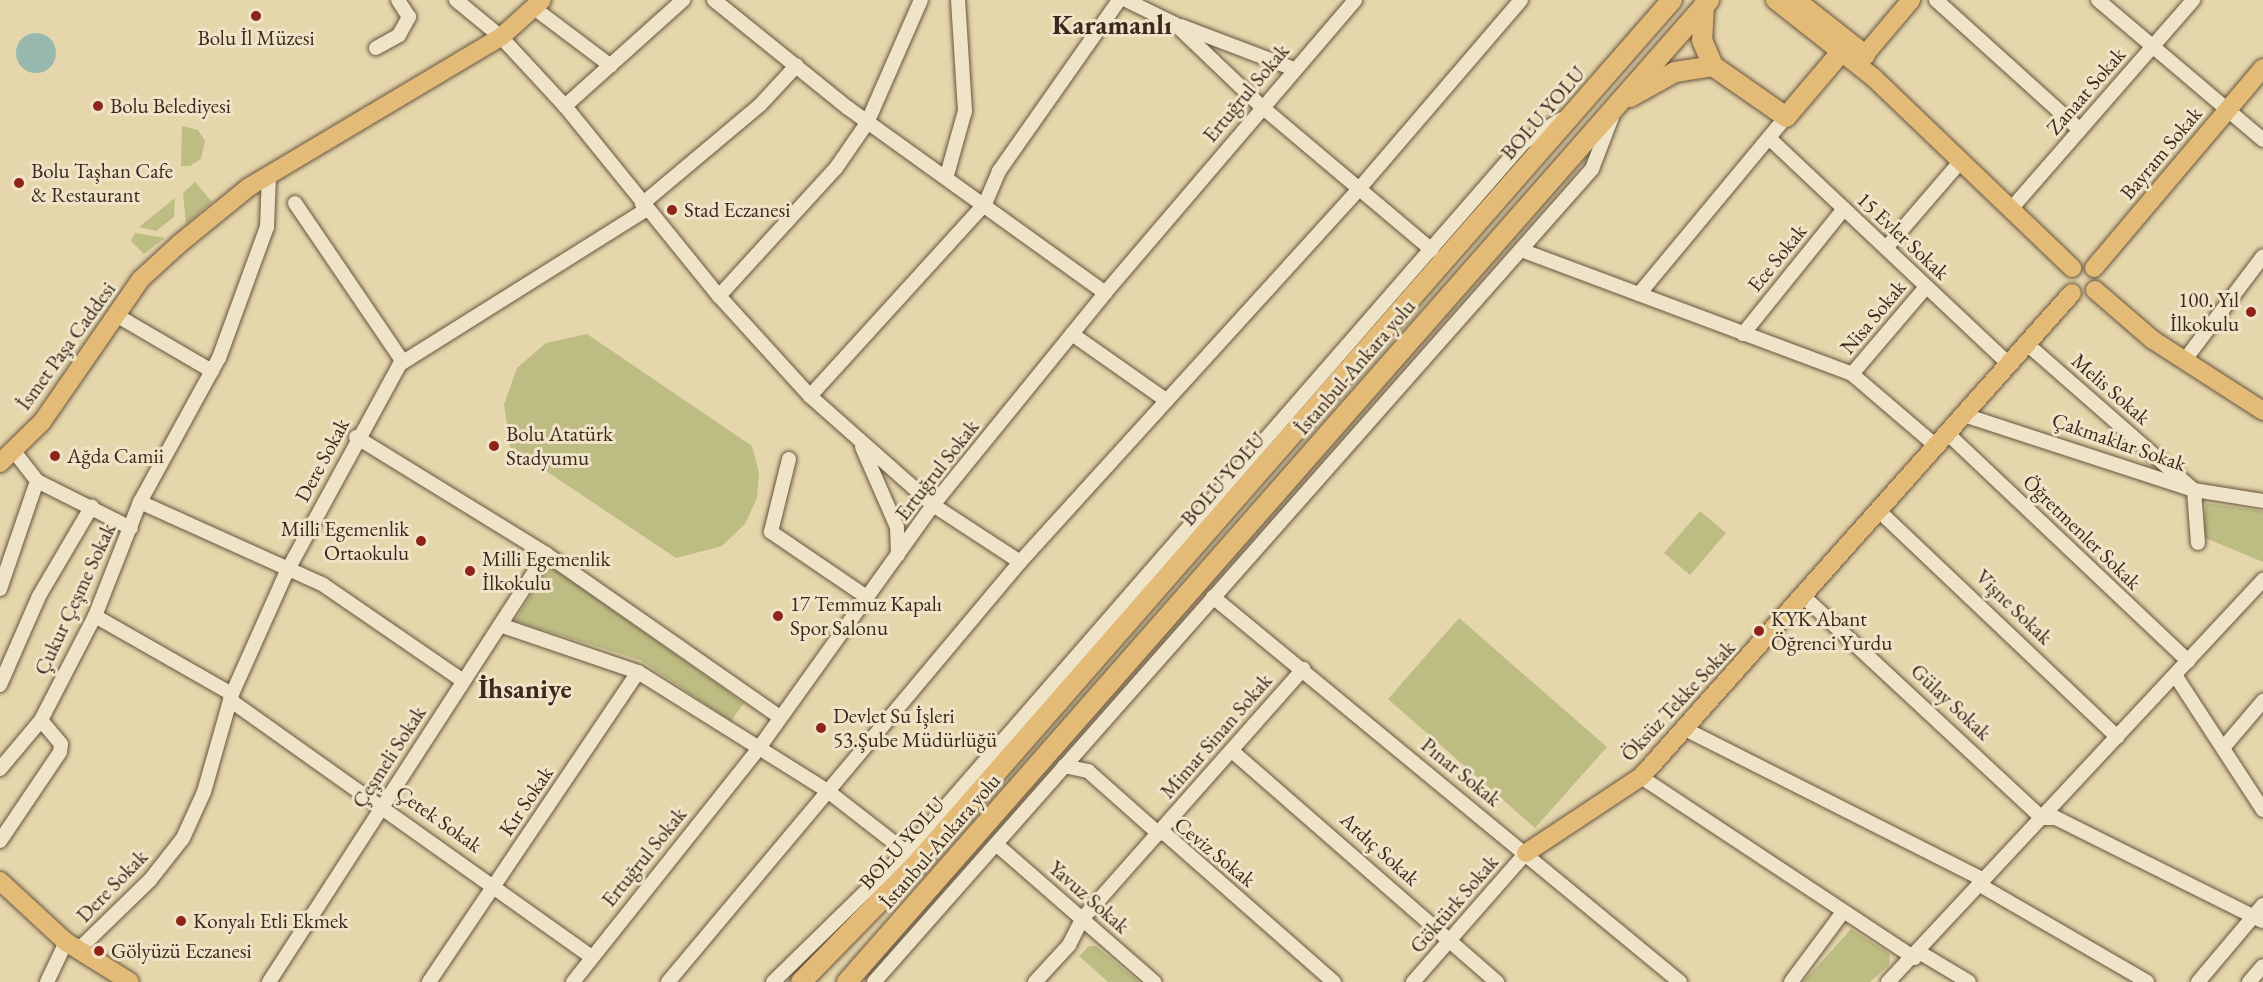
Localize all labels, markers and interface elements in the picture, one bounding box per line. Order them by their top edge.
marker: Bolu İl Müzesi [249,9,263,23]
district label: Karamanlı [1052,9,1172,41]
place label: Bolu İl Müzesi [197,25,315,51]
street label: Ertuğrul Sokak [1197,39,1295,147]
street label: Zanaat Sokak [2041,42,2131,140]
street label: BOLU YOLU [1495,61,1591,165]
place label: Bolu Belediyesi [110,93,231,119]
marker: Bolu Belediyesi [91,99,105,113]
street label: Bayram Sokak [2115,101,2207,205]
place label: Bolu Taşhan Cafe & Restaurant [31,158,173,208]
marker: Bolu Taşhan Cafe & Restaurant [12,176,26,190]
street label: 15 Evler Sokak [1852,187,1954,285]
place label: Stad Eczanesi [684,197,790,223]
marker: Stad Eczanesi [665,203,679,217]
street label: Ece Sokak [1742,219,1812,297]
street label: Nisa Sokak [1835,275,1911,359]
street label: İsmet Paşa Caddesi [11,277,121,415]
place label: 100. Yıl İlkokulu [2170,287,2239,337]
street label: İstanbul-Ankara yolu [1289,294,1421,440]
marker: 100. Yıl İlkokulu [2244,305,2258,319]
street label: Melis Sokak [2067,348,2155,430]
street label: Çakmaklar Sokak [2049,407,2189,477]
street label: Dere Sokak [289,414,355,506]
street label: Ertuğrul Sokak [890,415,984,525]
place label: Bolu Atatürk Stadyumu [506,421,613,471]
street label: BOLU YOLU [1175,427,1271,531]
marker: Bolu Atatürk Stadyumu [487,439,501,453]
place label: Ağda Camii [67,443,164,469]
marker: Ağda Camii [48,449,62,463]
street label: Öğretmenler Sokak [2018,469,2146,595]
place label: Milli Egemenlik Ortaokulu [281,516,409,566]
street label: Çukur Çeşme Sokak [29,519,121,679]
marker: Milli Egemenlik Ortaokulu [414,534,428,548]
place label: Milli Egemenlik İlkokulu [482,546,610,596]
marker: Milli Egemenlik İlkokulu [463,564,477,578]
street label: Vişne Sokak [1970,564,2058,650]
place label: 17 Temmuz Kapalı Spor Salonu [790,591,942,641]
place label: KYK Abant Öğrenci Yurdu [1771,606,1892,656]
marker: 17 Temmuz Kapalı Spor Salonu [771,609,785,623]
marker: KYK Abant Öğrenci Yurdu [1752,624,1766,638]
street label: Öksüz Tekke Sokak [1616,635,1740,767]
street label: Gülay Sokak [1906,658,1996,746]
street label: Mimar Sinan Sokak [1155,668,1277,804]
district label: İhsaniye [478,673,572,705]
street label: Çeşmeli Sokak [347,701,431,813]
place label: Devlet Su İşleri 53.Şube Müdürlüğü [833,703,997,753]
marker: Devlet Su İşleri 53.Şube Müdürlüğü [814,721,828,735]
street label: Pınar Sokak [1416,732,1506,812]
street label: Kır Sokak [494,761,558,841]
street label: İstanbul-Ankara yolu [874,768,1006,914]
street label: Çetek Sokak [391,780,487,858]
street label: BOLU YOLU [854,792,950,894]
street label: Ertuğrul Sokak [596,802,692,912]
street label: Ardıç Sokak [1335,807,1425,891]
street label: Ceviz Sokak [1169,812,1261,892]
street label: Dere Sokak [71,844,153,928]
street label: Göktürk Sokak [1405,850,1503,958]
street label: Yavuz Sokak [1044,855,1134,939]
place label: Konyalı Etli Ekmek [193,908,348,934]
marker: Konyalı Etli Ekmek [174,914,188,928]
place label: Gölyüzü Eczanesi [111,938,252,964]
marker: Gölyüzü Eczanesi [92,944,106,958]

